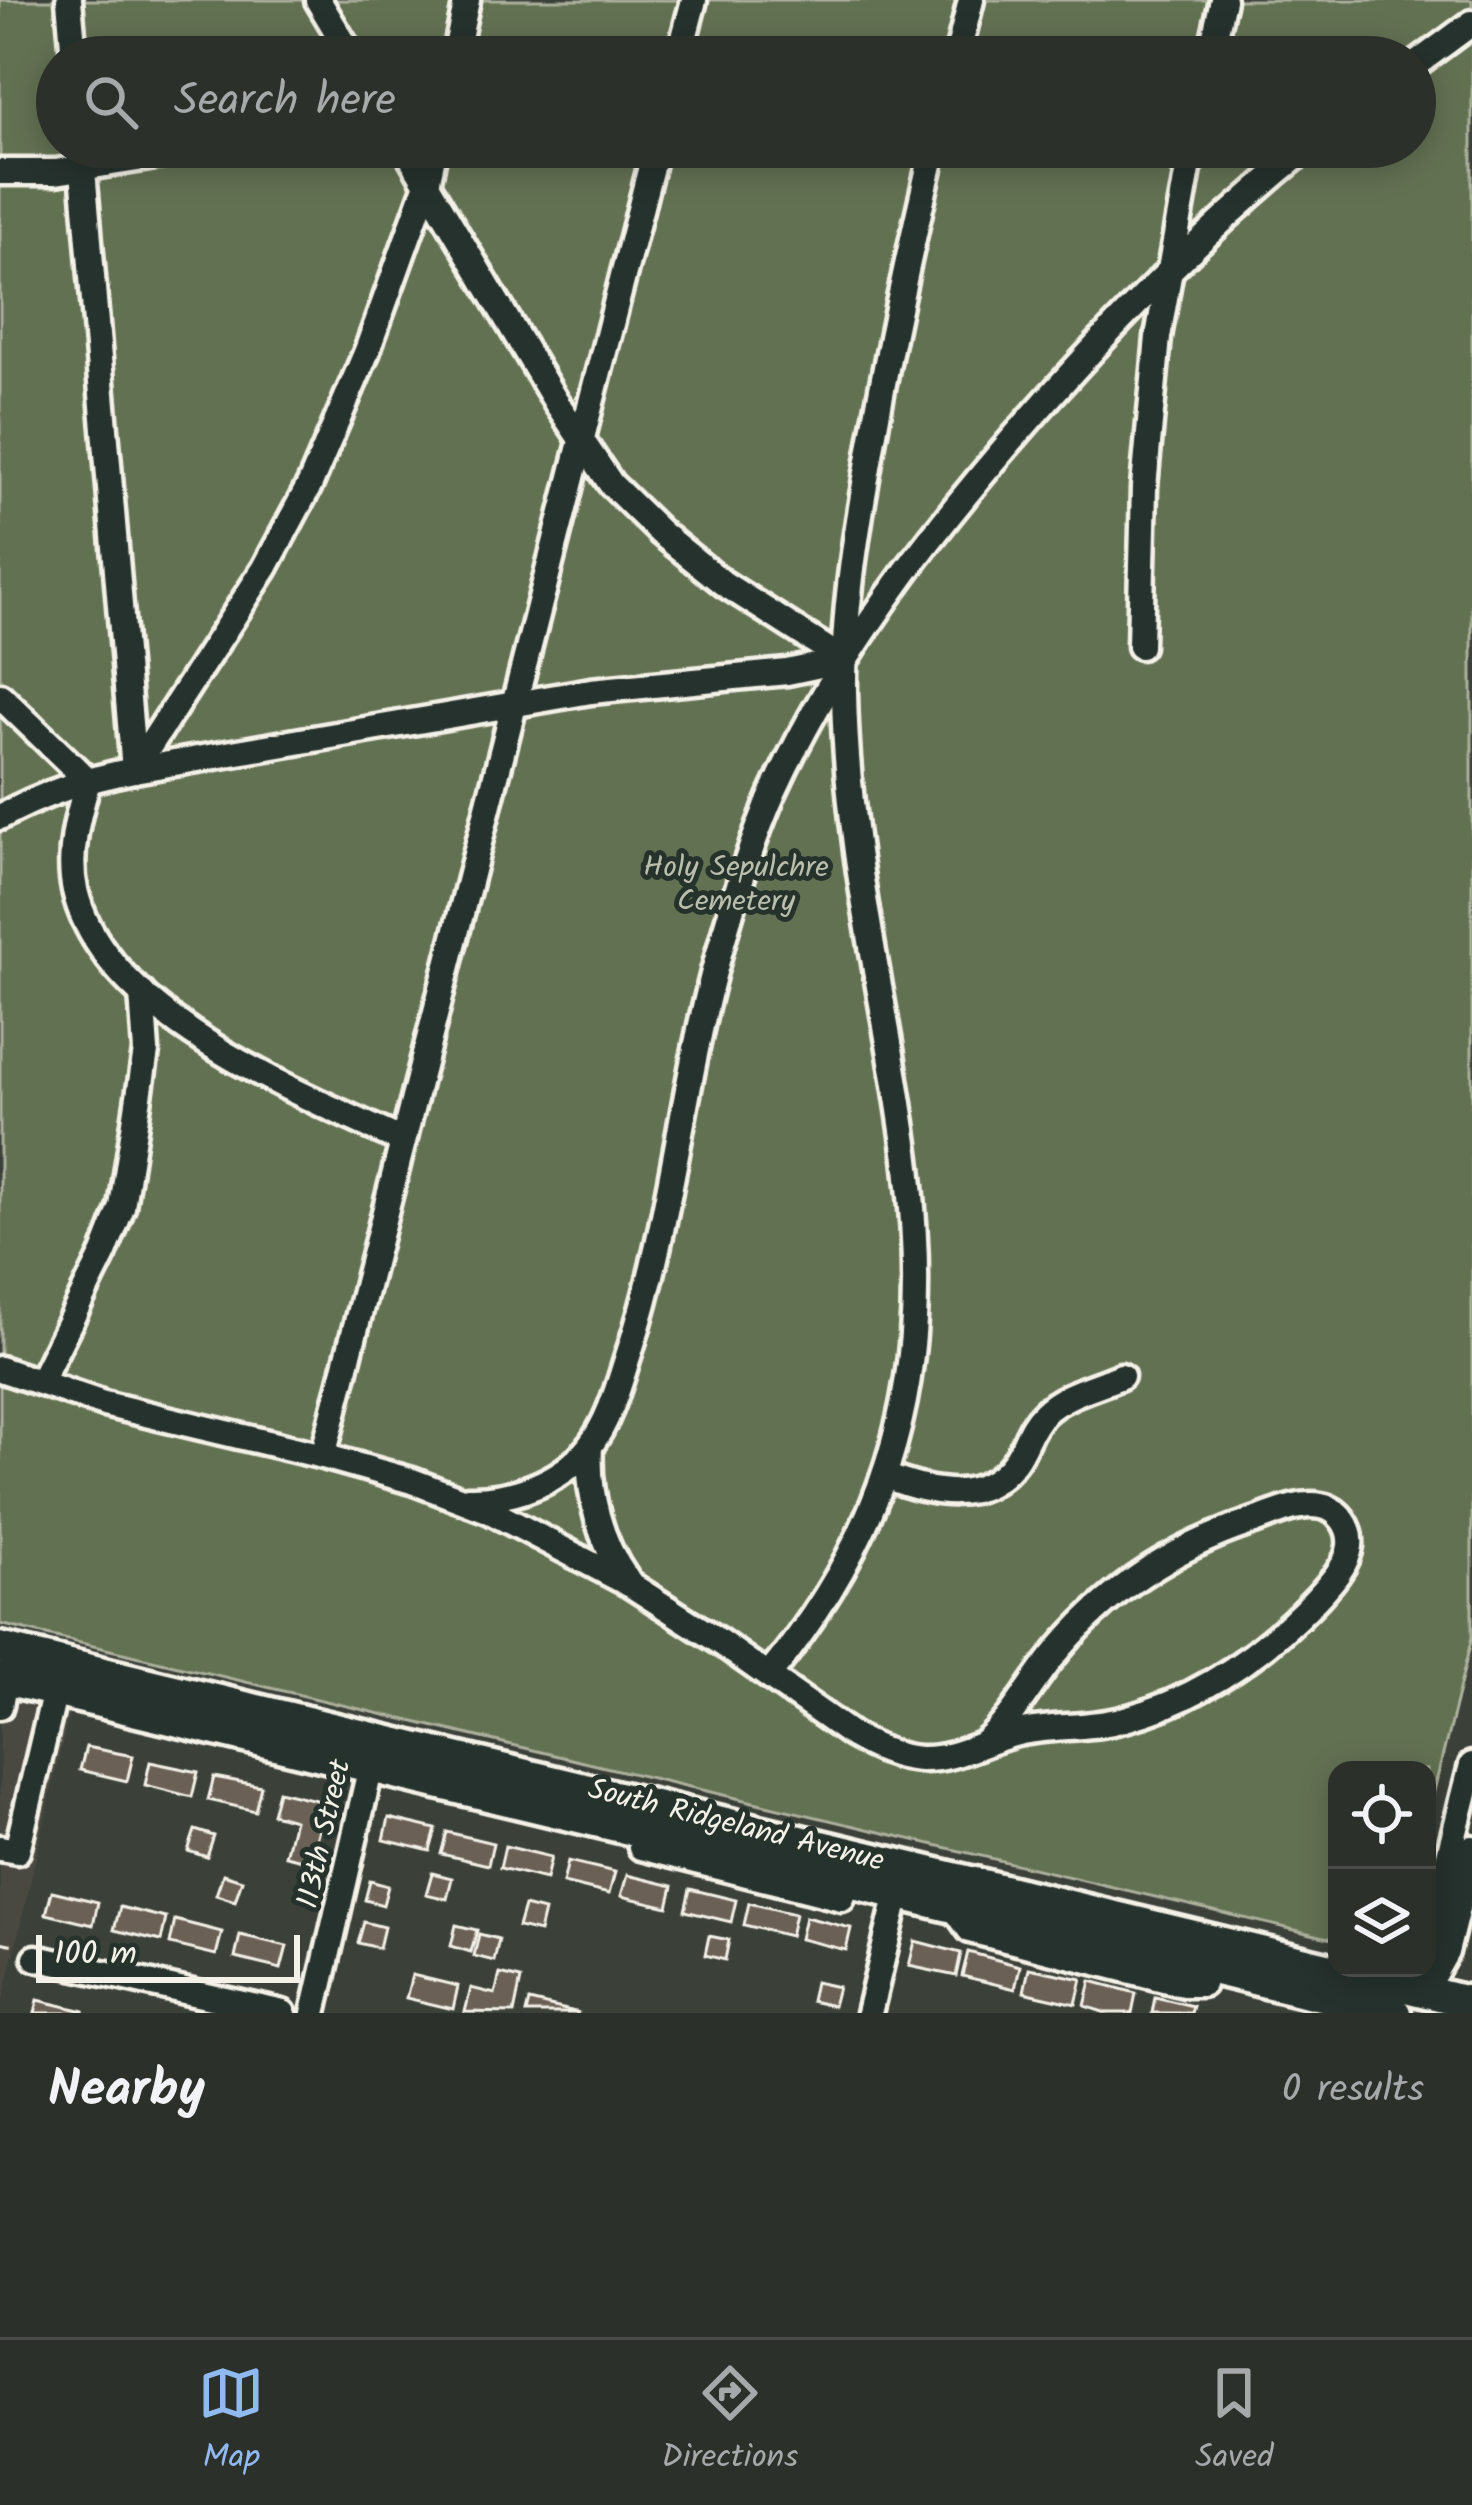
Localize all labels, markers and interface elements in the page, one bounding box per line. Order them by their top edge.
search box [36,36,1436,168]
text: Search here [174,66,396,138]
icon: search [78,69,144,135]
park label: Holy Sepulchre Cemetery [643,844,829,926]
street label: 113th Street [285,1754,366,1913]
map controls [1328,1761,1436,1977]
button: locate [1328,1761,1436,1869]
street label: South Ridgeland Avenue [583,1766,889,1886]
button: layers [1328,1869,1436,1977]
scale bar [36,1929,300,1982]
text: 100 m [54,1929,137,1982]
text: Nearby [48,2051,205,2132]
text: 0 results [1282,2060,1424,2122]
tab: Map [198,2360,264,2485]
tab: Directions [661,2360,798,2485]
tab: Saved [1195,2360,1274,2485]

